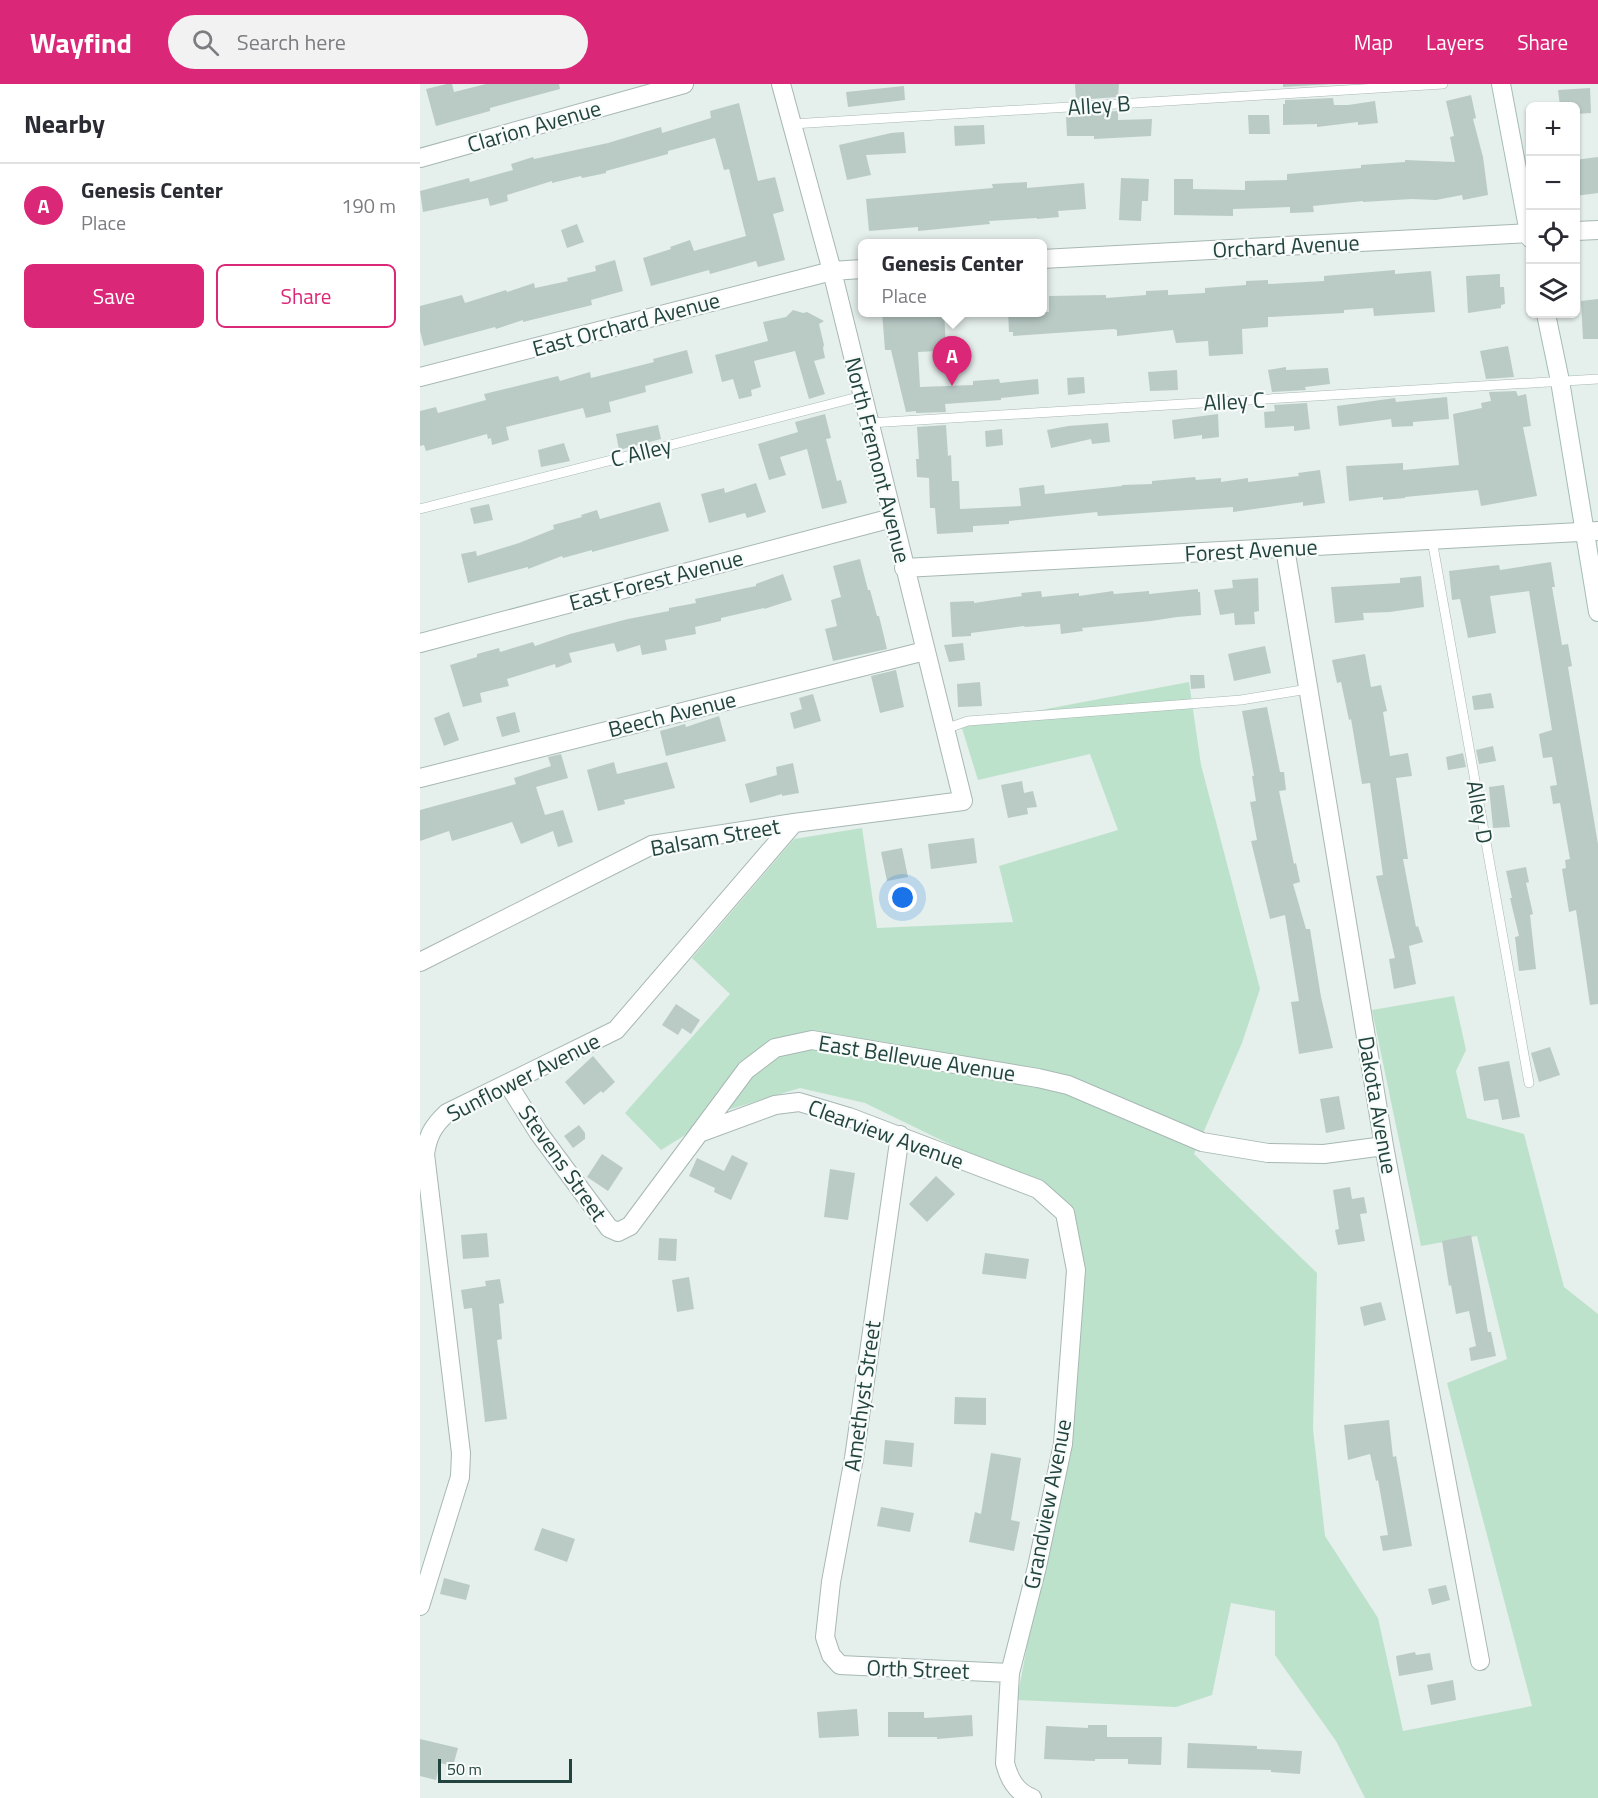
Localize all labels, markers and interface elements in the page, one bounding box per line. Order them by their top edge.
search box [168,15,588,69]
text: Wayfind [30,21,132,64]
text: Search here [237,25,346,59]
icon: search [189,26,222,59]
text: Map [1354,26,1393,58]
text: Layers [1426,26,1484,58]
text: Share [1517,26,1568,58]
street label: Alley B [1066,86,1132,124]
street label: Clarion Avenue [463,91,605,161]
map controls [1526,102,1580,318]
button: + [1526,102,1580,156]
text: Nearby [24,104,105,143]
button: − [1526,156,1580,210]
text: Genesis Center [81,173,223,207]
text: A [37,190,50,221]
text: 190 m [341,190,396,221]
text: Place [81,207,126,238]
button: locate [1526,210,1580,264]
street label: Orchard Avenue [1212,225,1360,267]
popup [858,239,1047,317]
text: Genesis Center [882,246,1023,280]
button: Save [24,264,204,328]
button: Share [216,264,396,328]
button: layers [1526,264,1580,318]
text: Place [882,280,927,311]
street label: East Orchard Avenue [528,283,724,365]
pin: A [932,336,972,386]
street label: North Fremont Avenue [836,353,920,567]
street label: Alley C [1202,382,1266,420]
street label: C Alley [607,428,675,476]
street label: Forest Avenue [1184,530,1318,570]
street label: East Forest Avenue [565,540,747,620]
street label: Beech Avenue [604,682,740,746]
street label: Alley D [1458,778,1502,846]
street label: Balsam Street [648,809,783,865]
your location [888,883,917,912]
street label: Sunflower Avenue [440,1024,606,1130]
street label: East Bellevue Avenue [816,1026,1018,1090]
street label: Dakota Avenue [1349,1033,1407,1177]
street label: Clearview Avenue [803,1090,969,1178]
street label: Stevens Street [510,1098,616,1228]
street label: Amethyst Street [835,1318,889,1474]
street label: Grandview Avenue [1014,1416,1080,1592]
street label: Orth Street [866,1650,970,1688]
scale bar [438,1756,572,1784]
text: 50 m [447,1757,482,1781]

